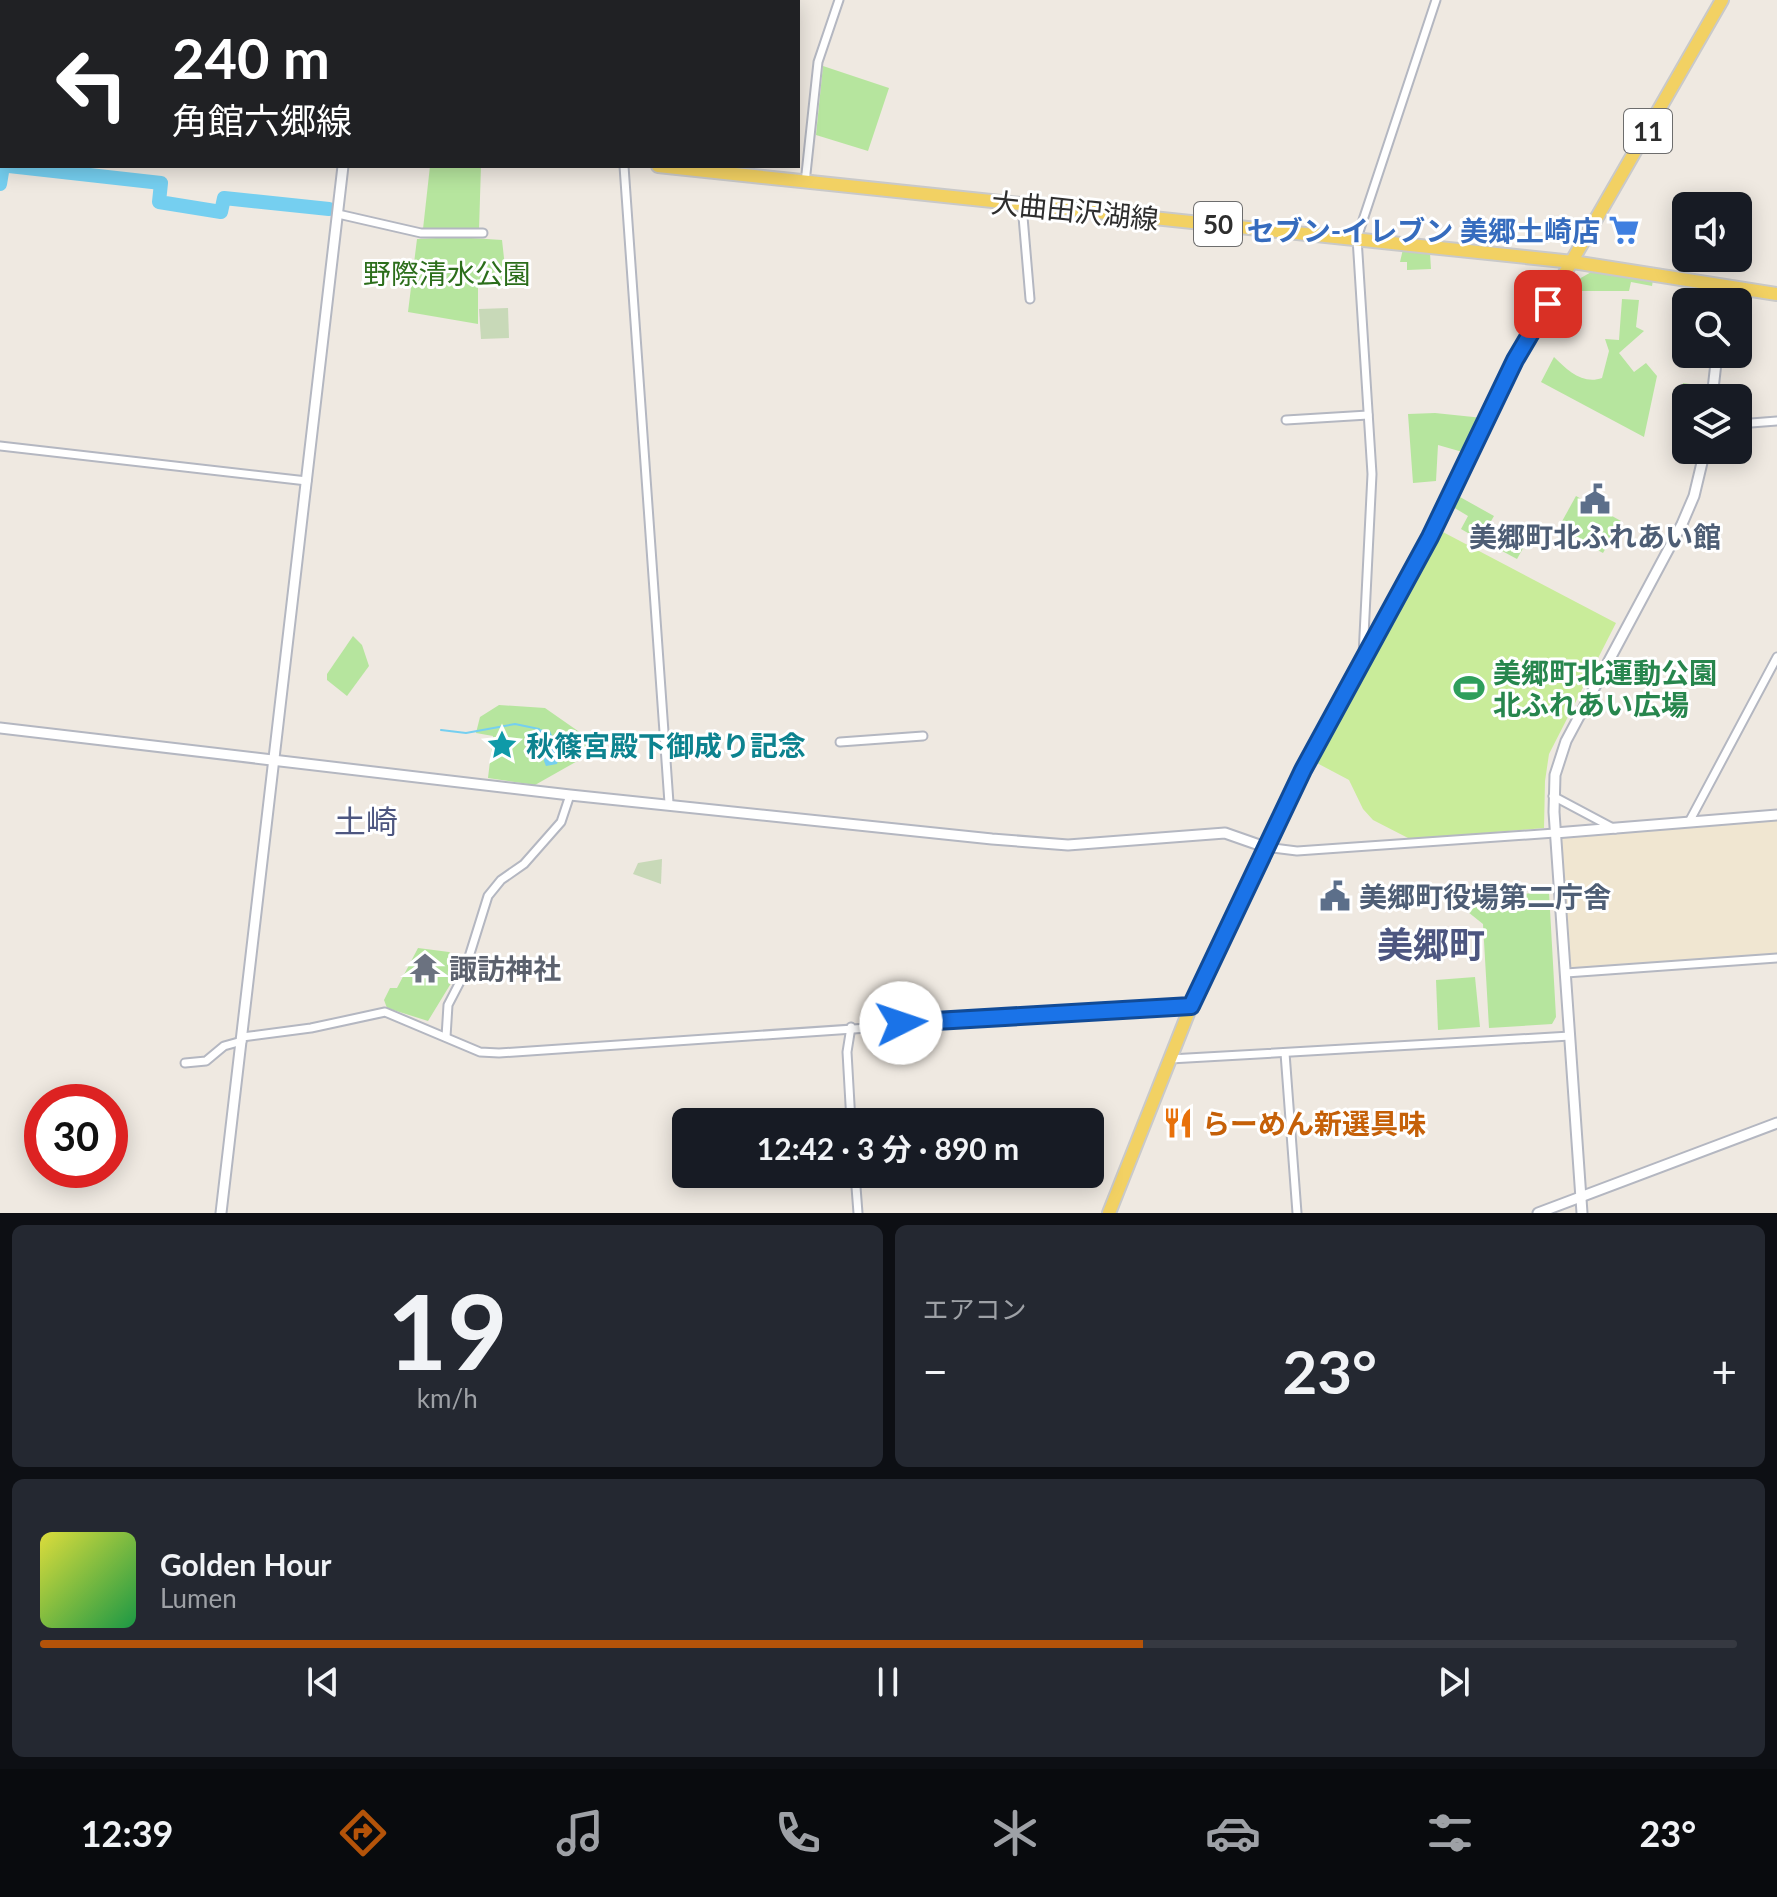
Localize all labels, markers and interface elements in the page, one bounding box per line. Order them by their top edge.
text: 240 m [172,24,330,91]
icon: left [40,32,144,136]
text: 角館六郷線 [172,98,352,142]
road number: 11 [1624,109,1672,153]
street label: 大曲田沢湖線 [990,184,1160,236]
map controls [1672,192,1752,464]
button: sound [1672,192,1752,272]
road number: 50 [1194,202,1242,246]
place label: セブン-イレブン 美郷土崎店 [1247,213,1600,247]
supermarket icon: セブン-イレブン 美郷土崎店 [1607,213,1641,247]
park label: 野際清水公園 [363,256,531,290]
pin [1514,270,1582,338]
icon: arrive [1526,282,1570,326]
button: search [1672,288,1752,368]
button: layers [1672,384,1752,464]
public building icon: 美郷町北ふれあい館 [1578,482,1612,516]
place label: 美郷町北ふれあい館 [1469,519,1721,553]
place label: 美郷町北運動公園 北ふれあい広場 [1493,655,1717,721]
sports icon: 美郷町北運動公園 北ふれあい広場 [1452,671,1486,705]
place icon: 秋篠宮殿下御成り記念 [485,728,519,762]
place label: 秋篠宮殿下御成り記念 [526,728,806,762]
district label: 土崎 [334,801,398,840]
public building icon: 美郷町役場第二庁舎 [1318,879,1352,913]
place label: 美郷町役場第二庁舎 [1359,879,1611,913]
district label: 美郷町 [1377,922,1485,966]
temple icon: 諏訪神社 [408,951,442,985]
place label: 諏訪神社 [449,951,561,985]
position arrow [859,981,943,1065]
speed limit sign: 30 [24,1084,128,1188]
restaurant icon: らーめん新選具味 [1161,1106,1195,1140]
place label: らーめん新選具味 [1202,1106,1426,1140]
text: 12:42 · 3 分 · 890 m [757,1130,1019,1166]
text: 19 [387,1267,508,1392]
text: エアコン [923,1293,1027,1325]
text: 23° [1282,1335,1377,1407]
text: − [923,1345,948,1397]
text: + [1711,1345,1737,1397]
text: km/h [417,1382,478,1414]
text: Golden Hour [160,1546,332,1582]
text: Lumen [160,1582,237,1614]
icon: previous [301,1660,345,1704]
icon: pause [866,1660,910,1704]
icon: next [1432,1660,1476,1704]
icon: directions [335,1805,391,1861]
icon: music [552,1805,608,1861]
icon: phone [770,1805,826,1861]
icon: climate [987,1805,1043,1861]
icon: car [1205,1805,1261,1861]
icon: filters [1422,1805,1478,1861]
text: 12:39 [81,1811,174,1855]
text: 23° [1639,1811,1696,1855]

